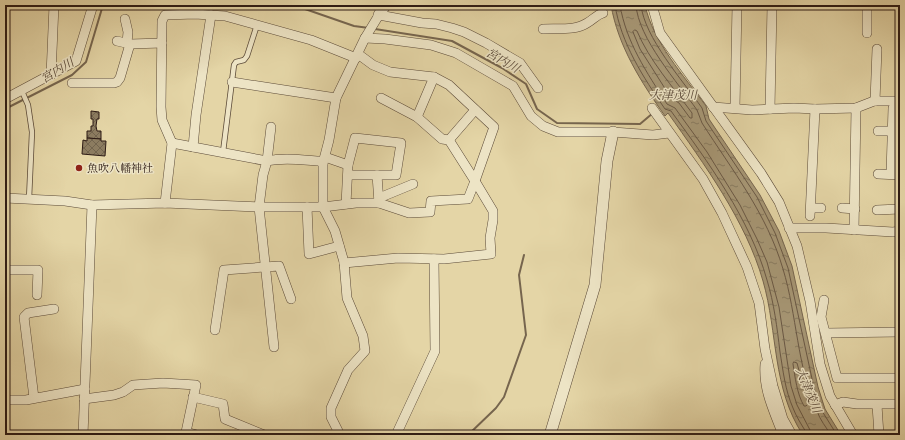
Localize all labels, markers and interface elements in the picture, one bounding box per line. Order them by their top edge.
water label: 宮内川 [484,45,524,76]
water label: 宮内川 [38,53,78,86]
water label: 大津茂川 [649,87,699,102]
place label: 魚吹八幡神社 [87,161,153,175]
marker: 魚吹八幡神社 [74,163,84,173]
water label: 大津茂川 [793,365,826,417]

